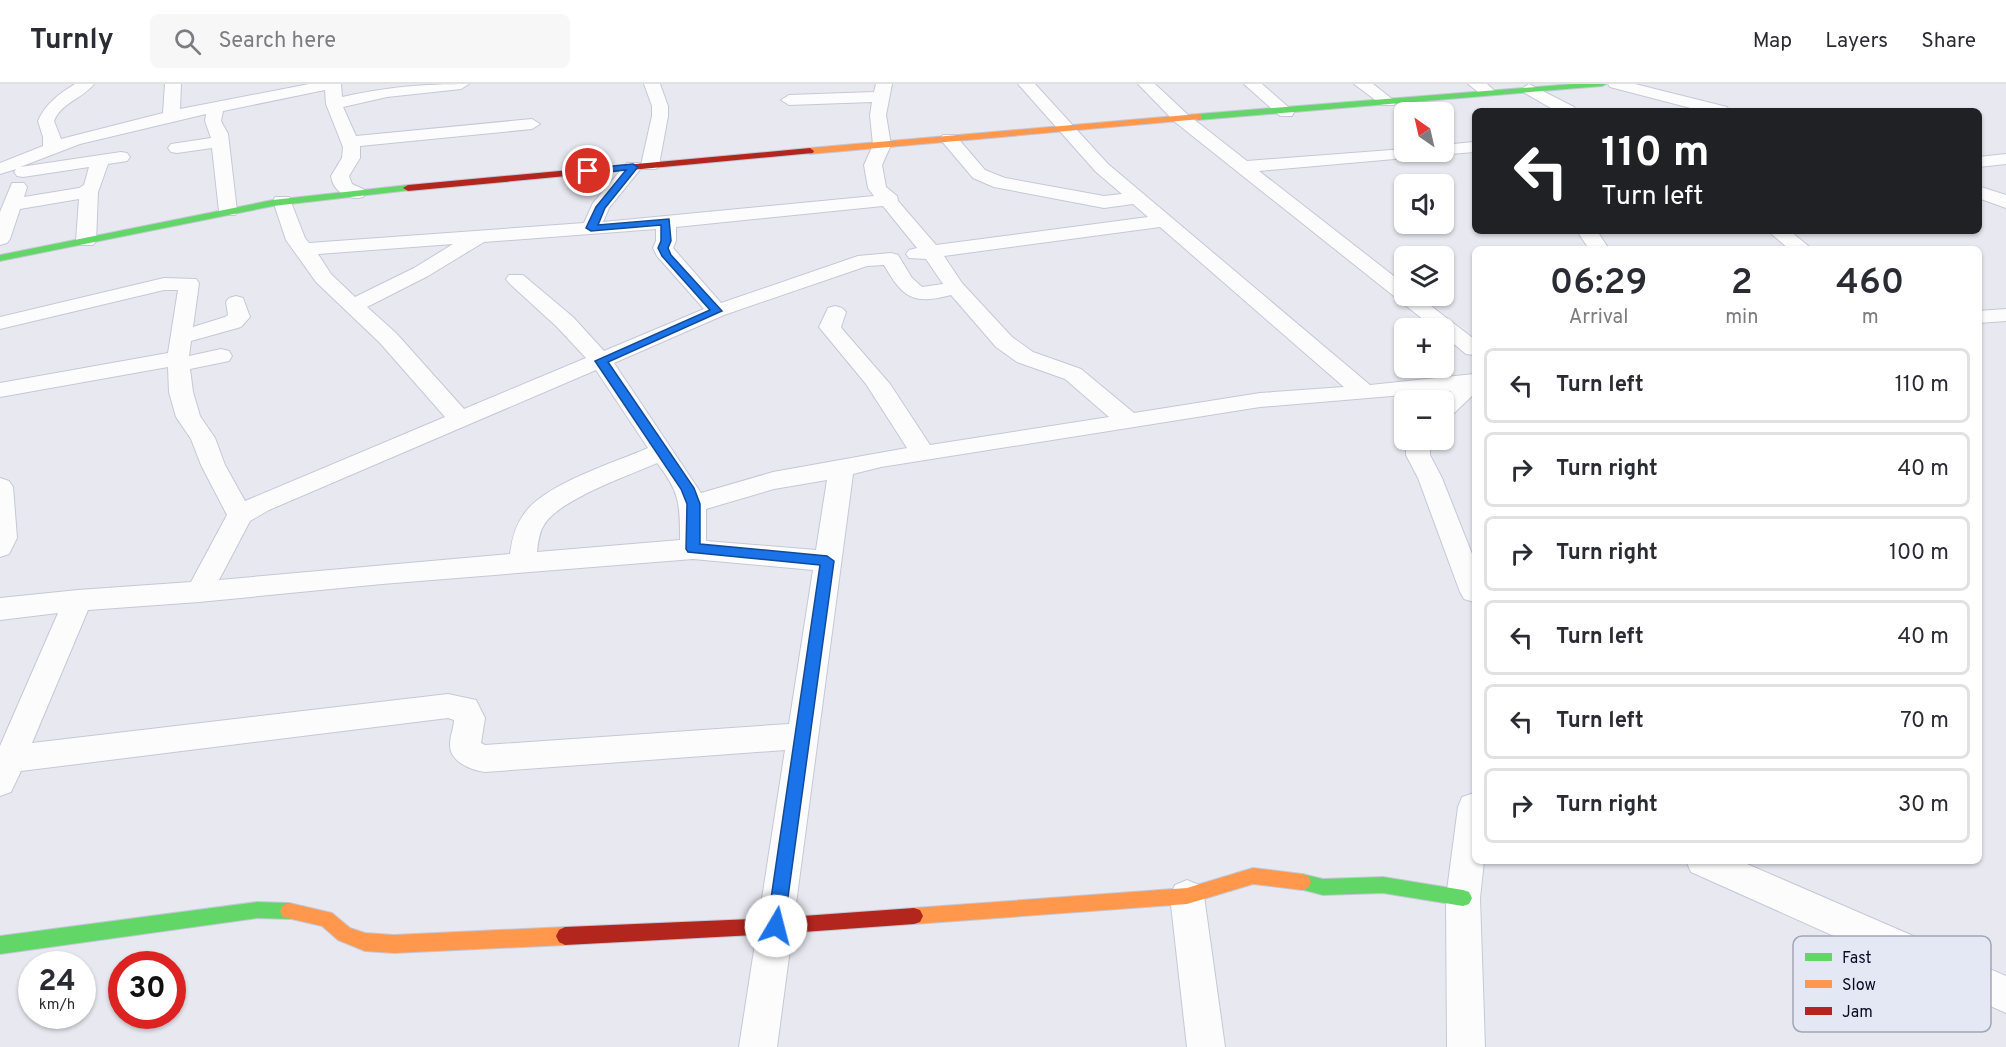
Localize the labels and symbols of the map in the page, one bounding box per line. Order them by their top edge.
north arrow [1394,102,1454,162]
pin [562,145,613,196]
position arrow [744,894,808,958]
legend [1793,936,1991,1032]
text: Fast [1842,949,1872,969]
speed limit sign: 30 [108,951,186,1029]
text: Slow [1842,976,1876,996]
text: Jam [1842,1003,1873,1023]

